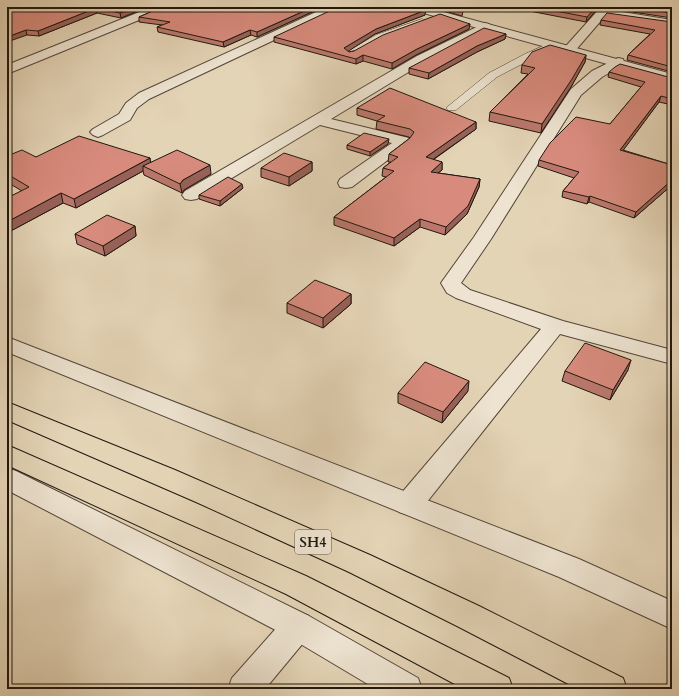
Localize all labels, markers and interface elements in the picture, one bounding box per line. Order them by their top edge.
road number: SH4 [295,530,331,554]

